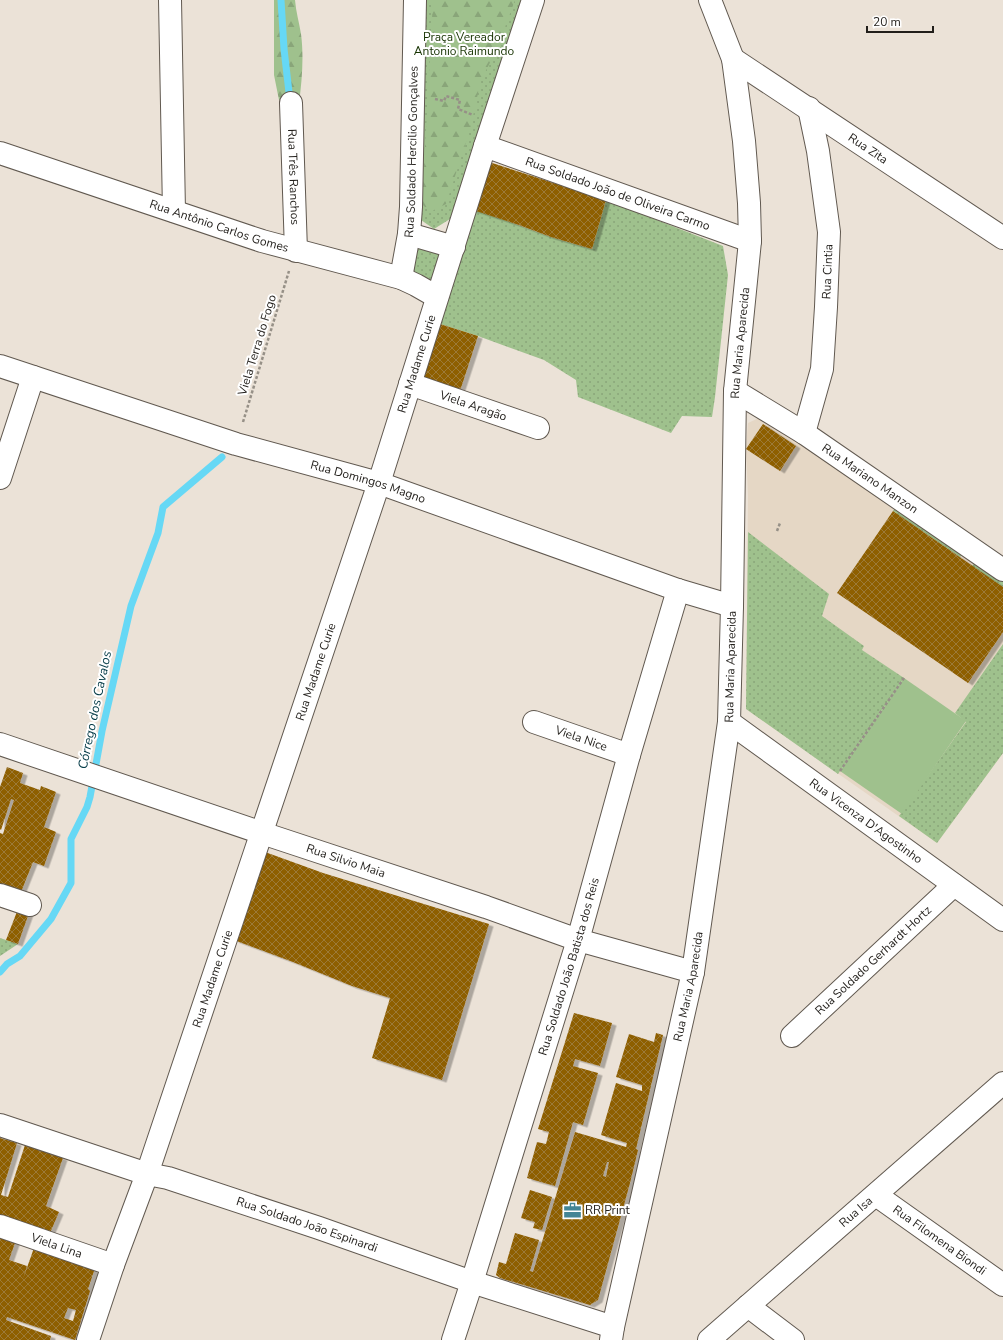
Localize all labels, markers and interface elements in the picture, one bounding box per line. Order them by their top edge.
scale bar [867,8,933,34]
text: 20 m [873,14,901,30]
park label: Praça Vereador Antonio Raimundo [414,29,515,59]
street label: Rua Soldado Hercilio Gonçalves [401,65,422,238]
street label: Rua Três Ranchos [284,129,303,225]
street label: Rua Zita [845,130,891,168]
street label: Rua Soldado João de Oliveira Carmo [523,153,713,234]
street label: Rua Antônio Carlos Gomes [147,196,291,256]
street label: Rua Cintia [818,244,837,300]
street label: Rua Maria Aparecida [727,286,753,399]
street label: Viela Terra do Fogo [234,292,280,398]
street label: Rua Madame Curie [394,313,439,415]
street label: Viela Aragão [437,387,509,425]
street label: Rua Mariano Manzon [819,440,921,517]
street label: Rua Domingos Magno [309,457,428,507]
street label: Rua Maria Aparecida [721,611,740,723]
street label: Rua Madame Curie [292,621,339,723]
water label: Córrego dos Cavalos [74,649,116,771]
street label: Viela Nice [552,722,609,755]
street label: Rua Vicenza D'Agostinho [806,775,926,867]
street label: Rua Silvio Maia [304,840,387,881]
street label: Rua Soldado João Batista dos Reis [535,876,603,1058]
street label: Rua Soldado Gerhardt Hortz [812,902,935,1018]
street label: Rua Madame Curie [189,928,236,1030]
street label: Rua Maria Aparecida [670,930,707,1043]
street label: Rua Soldado João Espinardi [234,1193,380,1256]
street label: Rua Isa [836,1193,876,1231]
office icon: RR Print [562,1200,582,1220]
street label: Rua Filomena Biondi [890,1201,990,1279]
place label: RR Print [585,1202,631,1218]
street label: Viela Lina [28,1229,84,1262]

